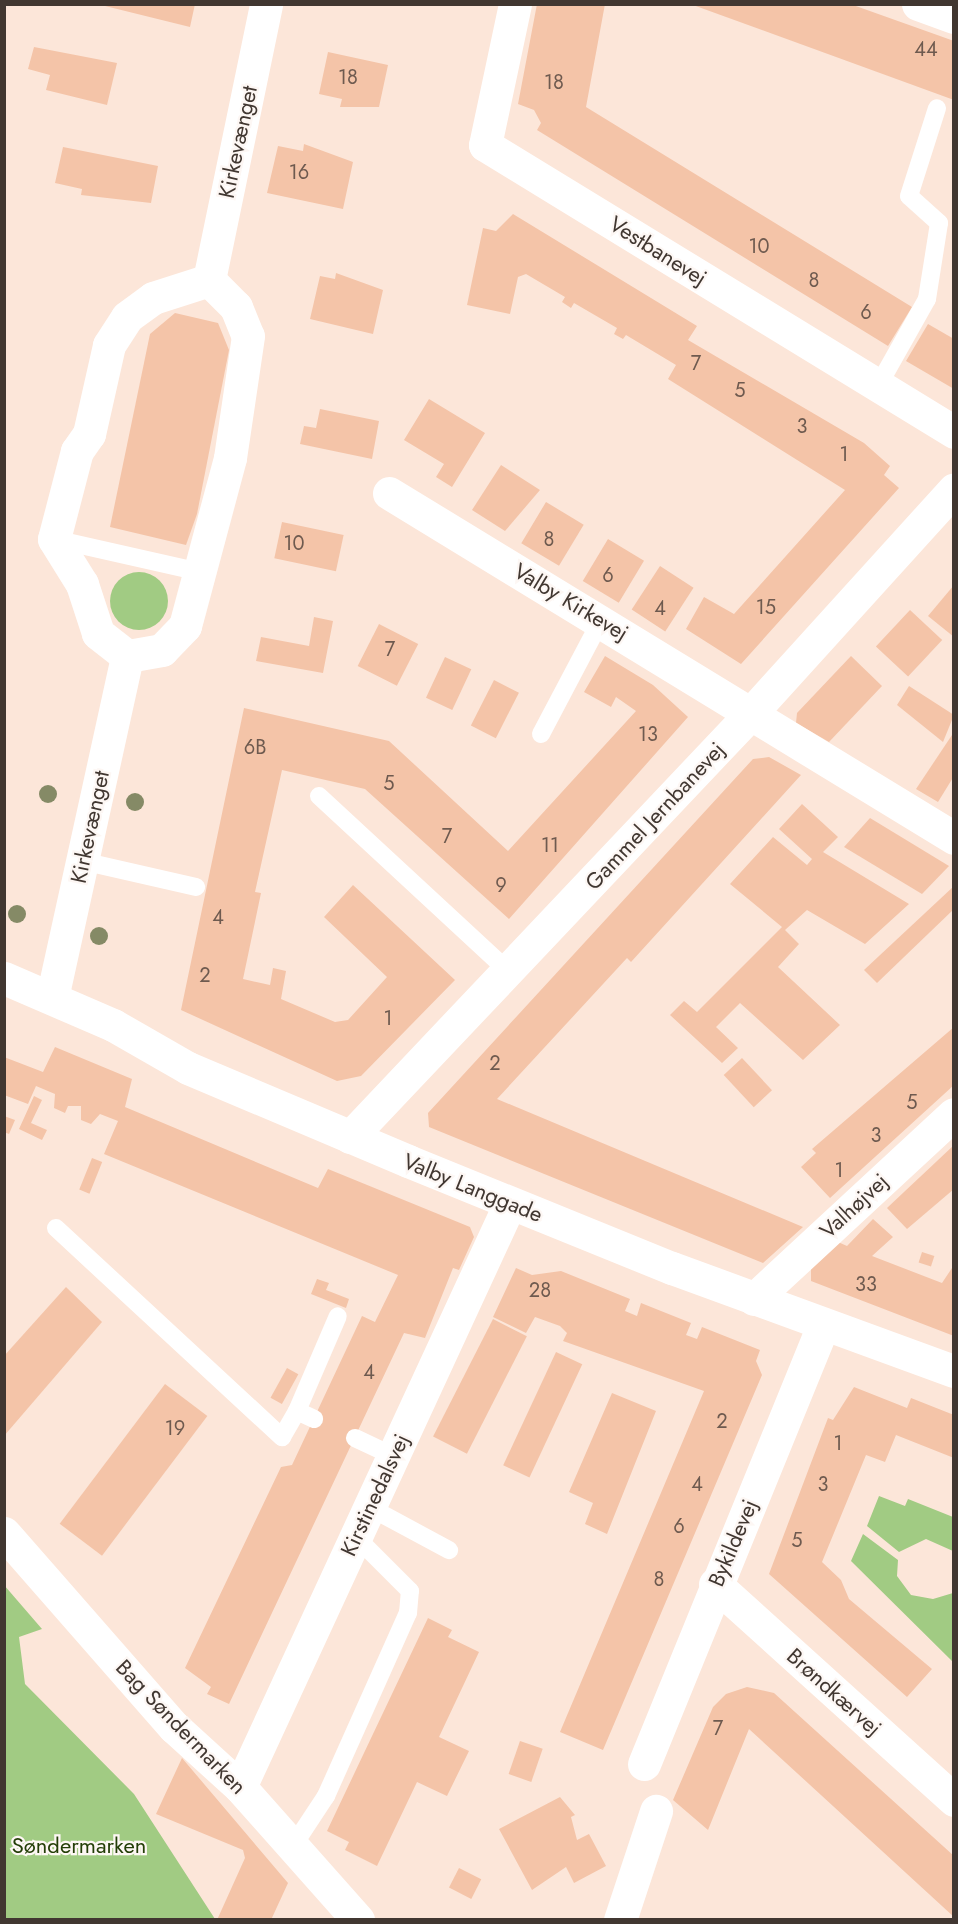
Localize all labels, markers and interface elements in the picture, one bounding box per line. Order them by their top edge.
house number: 44 [914,37,938,61]
house number: 18 [338,65,358,89]
house number: 18 [544,70,564,94]
street label: Kirkevænget [213,83,263,201]
house number: 16 [289,160,309,184]
street label: Vestbanevej [604,211,712,291]
house number: 10 [749,234,769,258]
house number: 8 [809,268,819,292]
house number: 6 [860,300,872,324]
house number: 7 [691,351,701,375]
house number: 5 [734,378,746,402]
house number: 3 [797,414,807,438]
house number: 1 [840,442,848,466]
house number: 8 [544,527,554,551]
house number: 10 [284,531,304,555]
street label: Valby Kirkevej [509,558,633,646]
house number: 6 [602,563,614,587]
house number: 15 [756,595,776,619]
house number: 4 [654,596,666,620]
house number: 7 [385,637,395,661]
house number: 13 [638,722,658,746]
house number: 6B [244,735,266,759]
street label: Gammel Jernbanevej [580,737,730,895]
street label: Kirkevænget [65,768,115,886]
house number: 5 [383,771,395,795]
house number: 7 [442,824,452,848]
house number: 11 [541,833,559,857]
house number: 9 [495,873,507,897]
house number: 4 [212,905,224,929]
house number: 2 [199,963,211,987]
house number: 1 [384,1006,392,1030]
house number: 2 [489,1051,501,1075]
house number: 5 [906,1090,918,1114]
house number: 3 [871,1123,881,1147]
street label: Valby Langgade [399,1148,547,1228]
house number: 1 [835,1158,843,1182]
street label: Valhøjvej [815,1168,893,1244]
house number: 33 [855,1272,877,1296]
house number: 28 [529,1278,551,1302]
house number: 4 [363,1360,375,1384]
house number: 2 [716,1409,728,1433]
house number: 19 [165,1416,185,1440]
street label: Kirstinedalsvej [335,1430,415,1560]
house number: 1 [834,1431,842,1455]
house number: 4 [691,1472,703,1496]
house number: 3 [818,1472,828,1496]
street label: Bykildevej [703,1495,763,1591]
house number: 6 [673,1514,685,1538]
house number: 5 [791,1528,803,1552]
house number: 8 [654,1567,664,1591]
street label: Brøndkærvej [781,1643,887,1741]
street label: Bag Søndermarken [110,1654,252,1800]
house number: 7 [713,1716,723,1740]
park label: Søndermarken [12,1833,146,1859]

